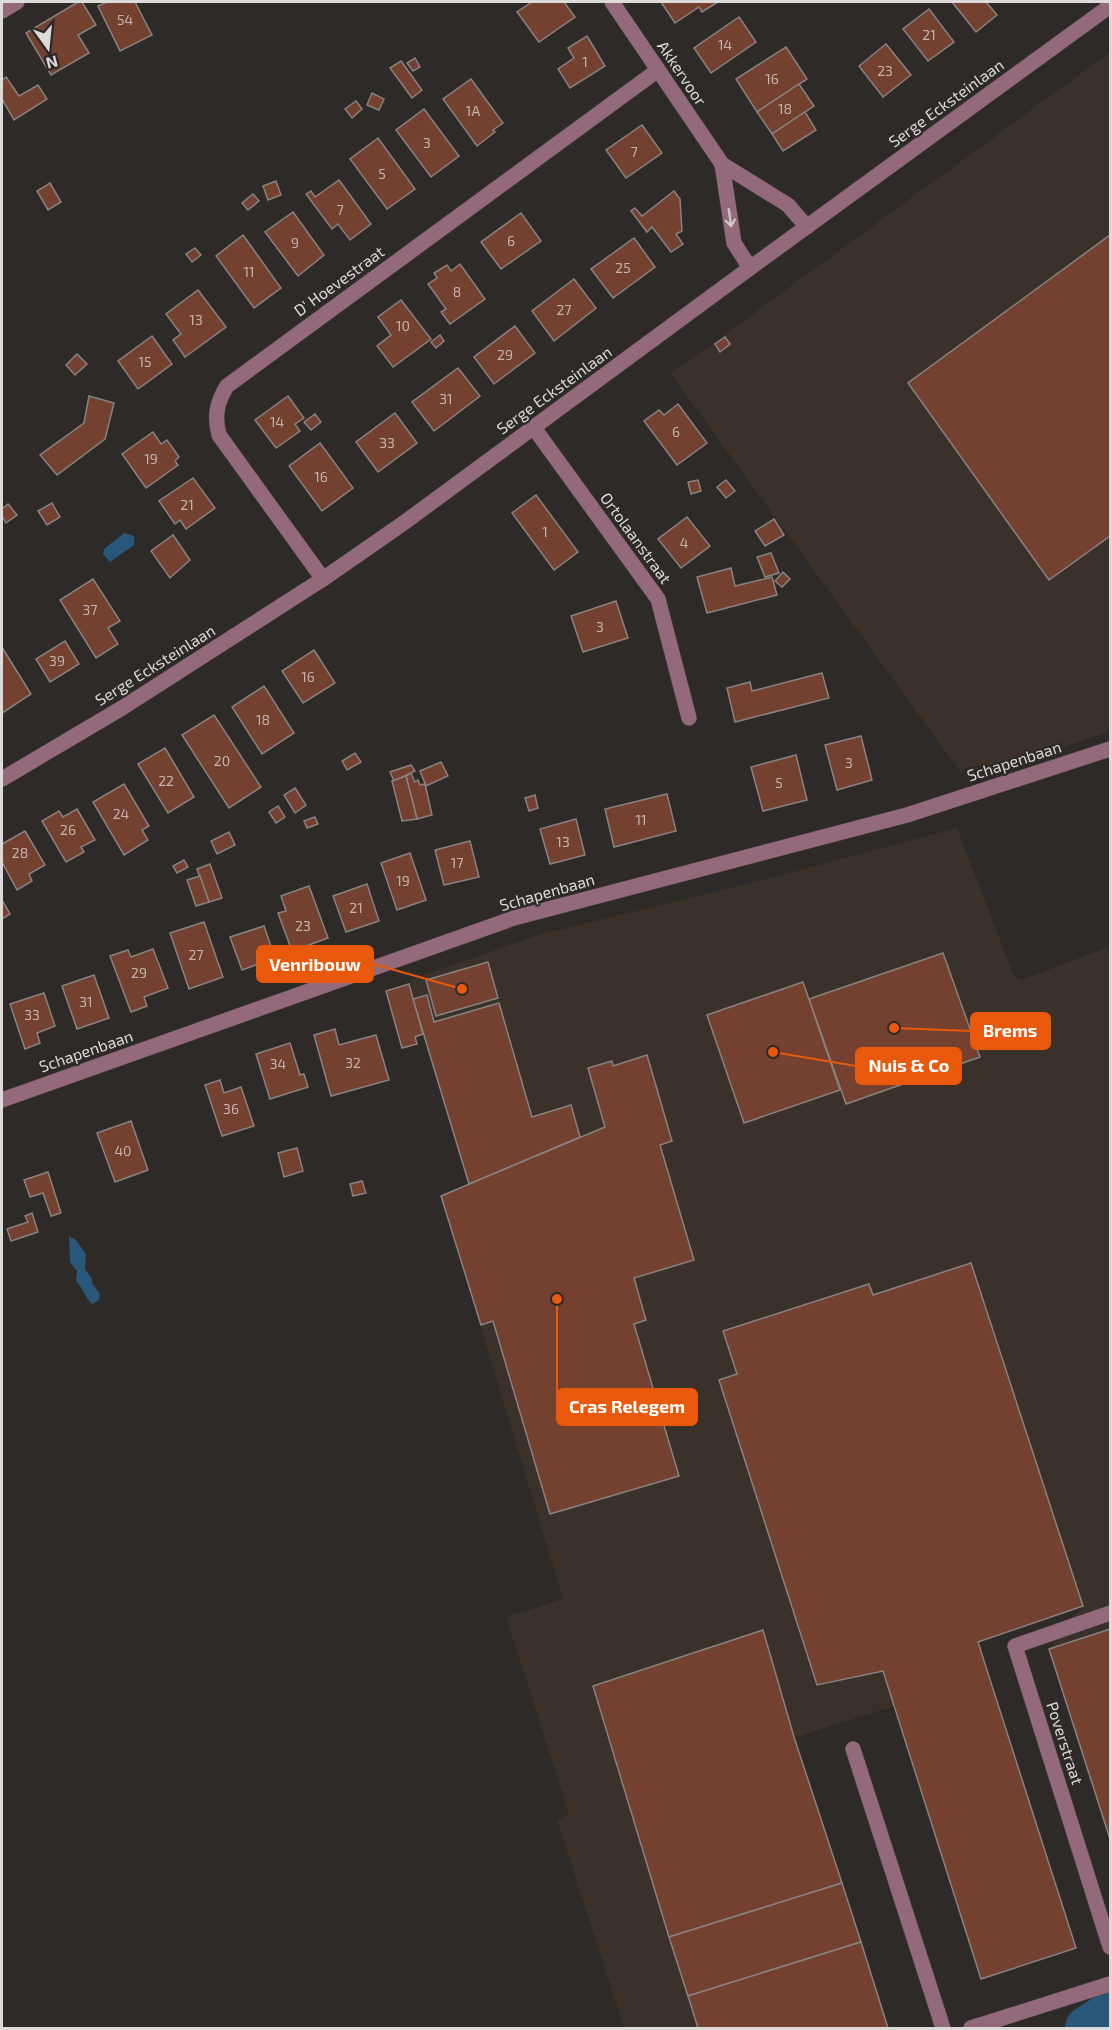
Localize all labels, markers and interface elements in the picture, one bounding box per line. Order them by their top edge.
house number: 54 [117,11,133,28]
north arrow [18,18,78,78]
house number: 21 [922,26,936,43]
house number: 14 [718,36,732,53]
street label: Akkervoor [654,37,711,109]
text: N [44,52,60,74]
house number: 1 [582,53,588,70]
street label: Serge Ecksteinlaan [884,54,1007,151]
house number: 23 [877,62,893,79]
house number: 16 [765,70,779,87]
house number: 18 [778,100,792,117]
house number: 1A [466,102,480,119]
house number: 3 [423,134,431,151]
house number: 7 [630,143,638,160]
house number: 5 [378,165,386,182]
house number: 7 [336,201,344,218]
one-way arrow [725,208,736,227]
house number: 6 [507,232,515,249]
house number: 9 [291,234,299,251]
street label: D' Hoevestraat [290,241,388,320]
house number: 25 [615,259,631,276]
house number: 11 [243,263,255,280]
house number: 8 [453,283,461,300]
house number: 27 [556,301,572,318]
house number: 13 [189,311,203,328]
house number: 10 [396,317,410,334]
street label: Serge Ecksteinlaan [492,341,615,438]
house number: 29 [497,346,513,363]
house number: 15 [138,353,152,370]
house number: 31 [439,390,453,407]
house number: 14 [270,413,284,430]
house number: 6 [672,423,680,440]
house number: 33 [379,434,395,451]
house number: 19 [144,450,158,467]
house number: 16 [314,468,328,485]
street label: Ortolaanstraat [597,488,676,587]
house number: 21 [180,496,194,513]
house number: 1 [542,523,548,540]
house number: 4 [680,534,688,551]
house number: 37 [83,601,97,618]
house number: 3 [596,618,604,635]
street label: Serge Ecksteinlaan [91,620,218,709]
house number: 39 [49,652,65,669]
house number: 16 [301,668,315,685]
house number: 18 [256,711,270,728]
street label: Schapenbaan [964,736,1063,785]
house number: 20 [214,752,230,769]
house number: 3 [845,754,853,771]
house number: 22 [158,772,174,789]
house number: 5 [775,774,783,791]
house number: 24 [113,805,129,822]
house number: 11 [635,811,647,828]
house number: 26 [60,821,76,838]
house number: 13 [556,833,570,850]
house number: 28 [12,844,28,861]
house number: 17 [451,854,463,871]
street label: Schapenbaan [497,869,597,914]
house number: 19 [396,872,410,889]
house number: 21 [349,899,363,916]
house number: 23 [295,917,311,934]
house number: 27 [188,946,204,963]
callout: Venribouw [257,946,373,982]
text: Venribouw [269,953,362,975]
house number: 29 [131,964,147,981]
house number: 31 [79,993,93,1010]
house number: 33 [24,1006,40,1023]
callout: Brems [971,1013,1050,1049]
text: Brems [983,1019,1037,1041]
street label: Schapenbaan [36,1026,135,1075]
callout: Nuis & Co [856,1048,961,1084]
house number: 32 [345,1054,361,1071]
text: Nuis & Co [869,1054,949,1076]
house number: 34 [270,1055,286,1072]
house number: 36 [223,1100,239,1117]
house number: 40 [114,1142,132,1159]
callout: Cras Relegem [557,1389,697,1425]
text: Cras Relegem [569,1395,685,1417]
street label: Poverstraat [1043,1699,1088,1787]

